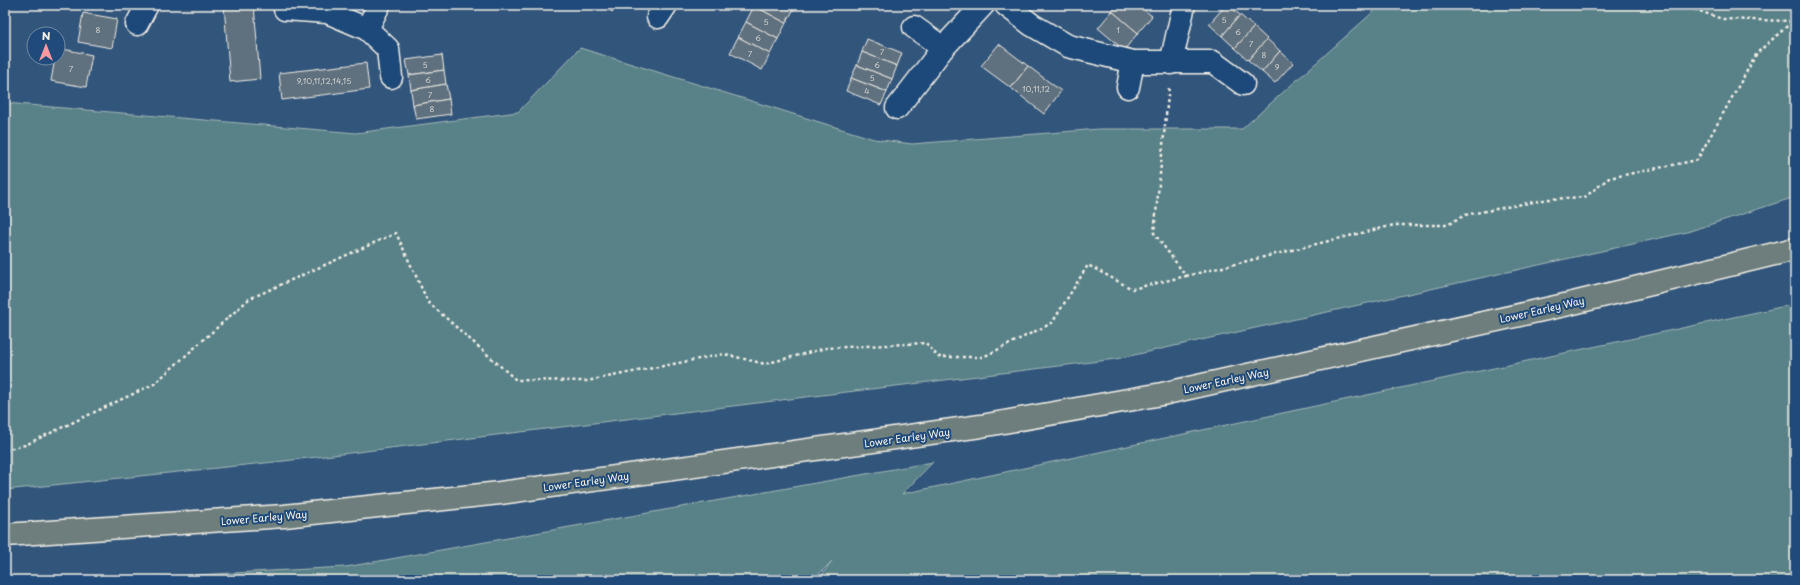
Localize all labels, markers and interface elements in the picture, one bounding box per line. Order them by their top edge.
house number: 5 [1221,14,1227,26]
house number: 5 [763,16,769,28]
house number: 8 [96,24,101,36]
house number: 1 [1116,24,1120,36]
north arrow [26,26,66,66]
house number: 6 [1235,26,1241,38]
text: N [42,27,51,44]
house number: 6 [755,32,761,44]
house number: 7 [1249,38,1254,50]
house number: 7 [880,46,885,58]
house number: 7 [748,48,753,60]
house number: 8 [1262,49,1267,61]
house number: 5 [422,59,428,71]
house number: 6 [874,59,880,71]
house number: 9 [1275,61,1280,73]
house number: 7 [69,63,74,75]
house number: 5 [869,72,875,84]
house number: 6 [425,74,431,86]
house number: 9,10,11,12,14,15 [297,75,351,87]
house number: 10,11,12 [1022,83,1050,95]
house number: 4 [864,85,870,97]
house number: 7 [428,89,433,101]
house number: 8 [430,103,435,115]
street label: Lower Earley Way [1498,292,1586,327]
street label: Lower Earley Way [1182,364,1270,397]
street label: Lower Earley Way [863,424,951,451]
street label: Lower Earley Way [542,468,630,495]
street label: Lower Earley Way [220,506,308,529]

